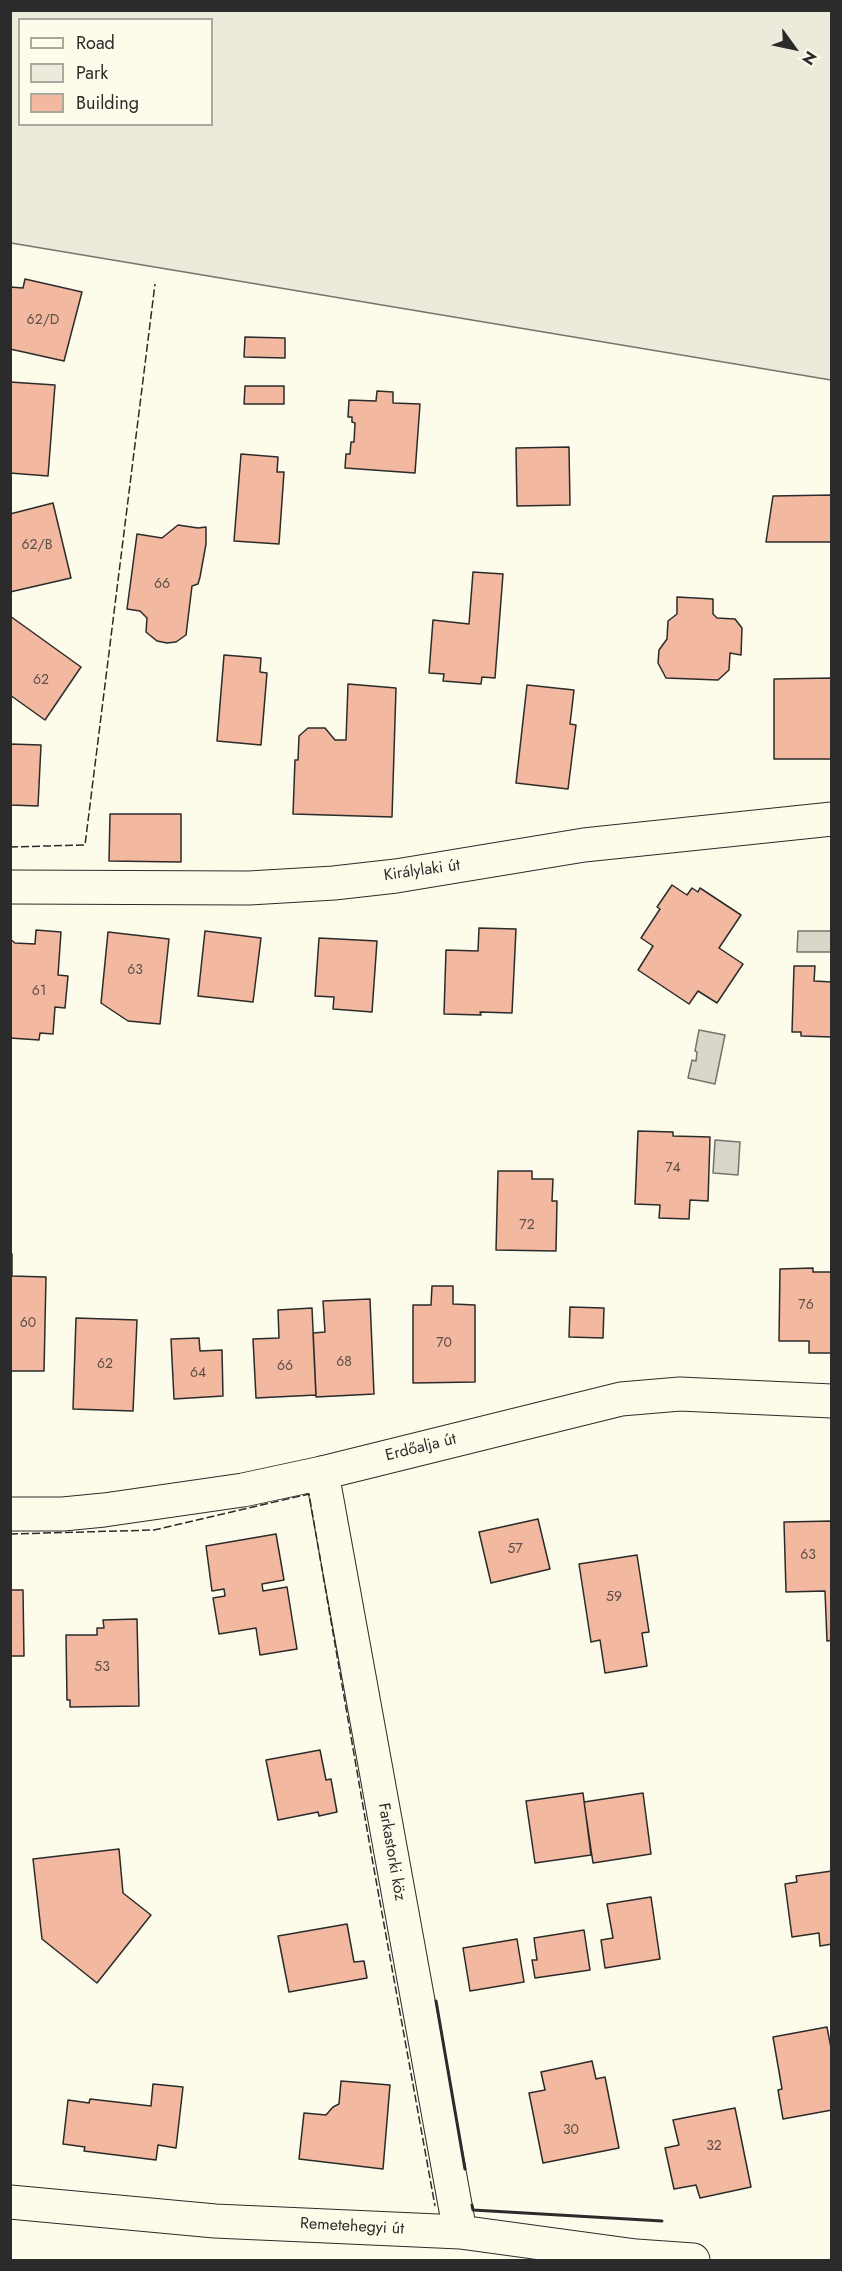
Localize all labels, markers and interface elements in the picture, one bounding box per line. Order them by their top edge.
legend [18,18,213,126]
north arrow [764,18,824,78]
text: Road [76,30,115,56]
text: N [796,46,823,70]
text: Park [76,60,108,86]
text: Building [76,90,139,116]
house number: 62/D [27,313,59,329]
house number: 62/B [21,538,53,554]
house number: 66 [154,577,170,593]
house number: 62 [33,673,49,689]
street label: Királylaki út [383,856,461,886]
house number: 63 [127,963,143,979]
house number: 61 [32,984,46,1000]
house number: 74 [665,1161,681,1177]
house number: 72 [519,1218,535,1234]
house number: 76 [798,1298,814,1314]
house number: 60 [20,1316,36,1332]
house number: 70 [436,1336,452,1352]
house number: 68 [336,1355,352,1371]
house number: 62 [97,1357,113,1373]
house number: 66 [277,1359,293,1375]
house number: 64 [190,1366,206,1382]
street label: Erdőalja út [384,1430,458,1466]
house number: 57 [507,1542,523,1558]
house number: 63 [800,1548,816,1564]
house number: 59 [606,1590,622,1606]
house number: 53 [94,1660,110,1676]
street label: Farkastorki köz [373,1802,409,1902]
house number: 30 [563,2123,579,2139]
house number: 32 [706,2139,722,2155]
street label: Remetehegyi út [300,2215,404,2239]

